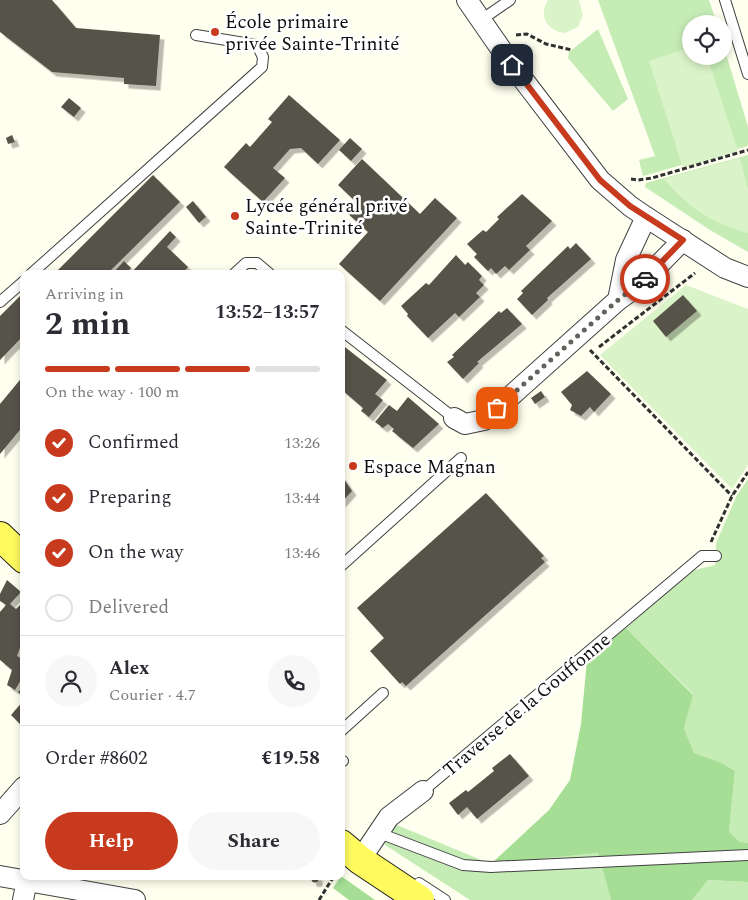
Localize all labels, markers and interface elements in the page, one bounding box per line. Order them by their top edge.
place label: École primaire privée Sainte-Trinité [225,8,399,59]
map controls [682,15,732,65]
button: locate [682,15,732,65]
marker: École primaire privée Sainte-Trinité [209,26,221,38]
pin [491,44,533,86]
icon: home [498,51,526,79]
place label: Lycée général privé Sainte-Trinité [245,192,408,243]
marker: Lycée général privé Sainte-Trinité [229,210,241,222]
courier [620,254,670,304]
icon: car [631,265,659,293]
text: Arriving in [45,282,124,306]
text: 13:52–13:57 [215,298,320,327]
text: 2 min [45,300,130,349]
text: On the way · 100 m [45,380,179,404]
pin [476,387,518,429]
icon: bag [483,394,511,422]
text: Confirmed [88,428,179,457]
icon: check [45,429,73,457]
text: 13:26 [284,431,320,455]
place label: Espace Magnan [363,453,496,482]
marker: Espace Magnan [347,460,359,472]
text: Preparing [88,483,172,512]
icon: check [45,484,73,512]
text: 13:44 [284,486,320,510]
text: On the way [88,538,184,567]
icon: check [45,539,73,567]
text: 13:46 [284,541,320,565]
text: Delivered [88,593,169,622]
street label: Traverse de la Gouffonne [437,626,617,784]
text: Alex [109,654,150,683]
button: person [45,655,97,707]
button: phone [268,655,320,707]
text: Courier · 4.7 [109,683,196,707]
text: Order #8602 [45,744,148,773]
text: €19.58 [262,744,320,773]
button: Help [45,812,178,870]
button: Share [188,812,320,870]

